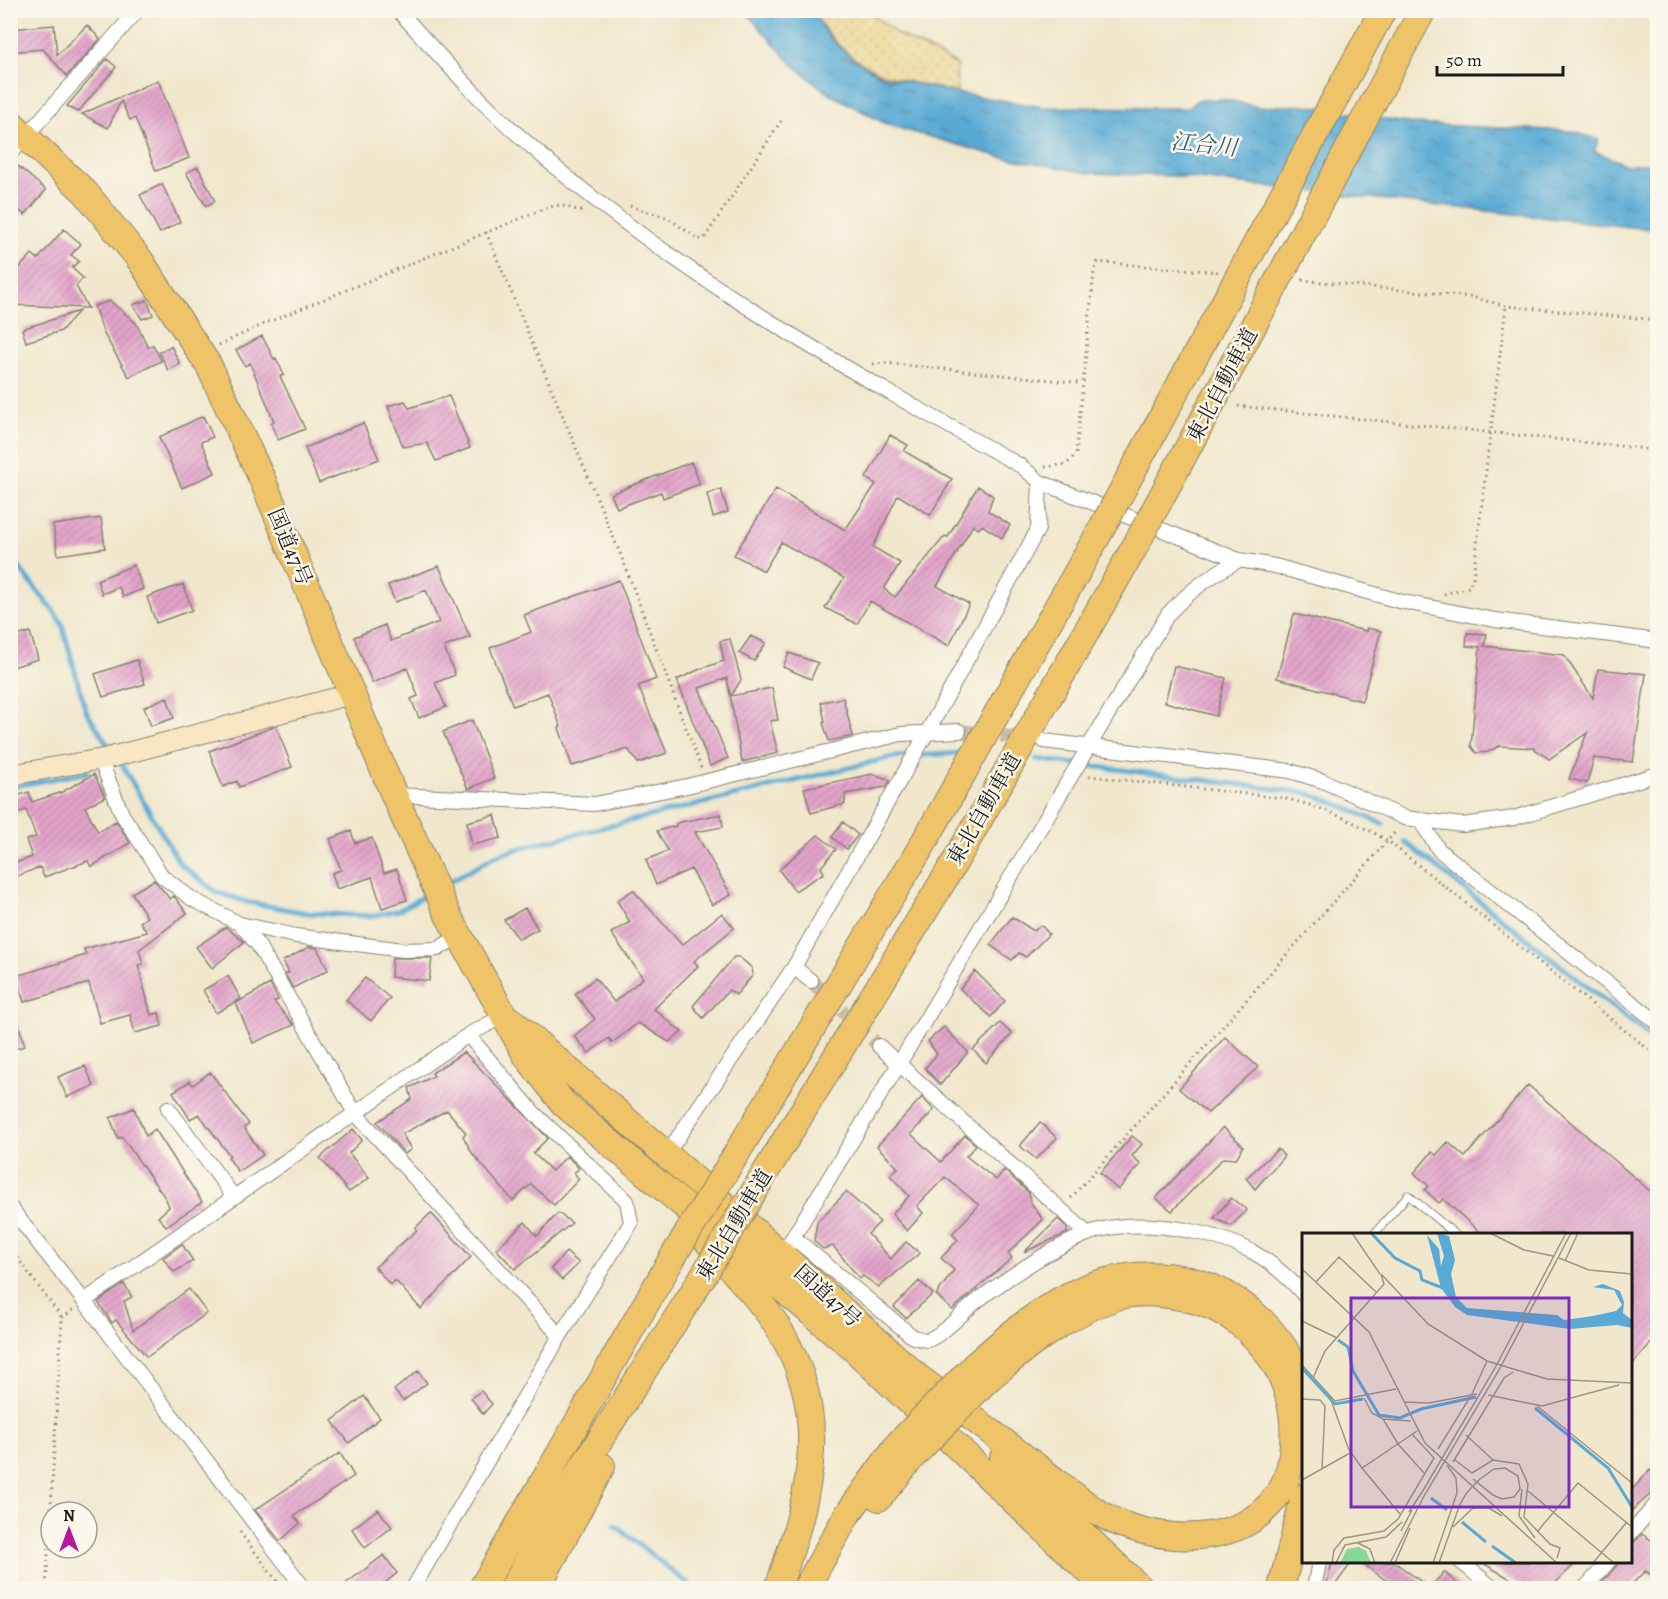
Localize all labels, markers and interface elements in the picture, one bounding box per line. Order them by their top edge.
scale bar [1437,39,1563,77]
text: 50 m [1446,48,1482,72]
water label: 江合川 [1170,127,1240,164]
street label: 東北自動車道 [1180,323,1264,447]
street label: 国道47号 [261,504,319,590]
street label: 東北自動車道 [940,747,1028,871]
street label: 東北自動車道 [690,1164,778,1286]
inset map [1302,1233,1632,1563]
street label: 国道47号 [788,1258,868,1334]
north arrow [39,1500,99,1560]
text: N [63,1505,75,1527]

